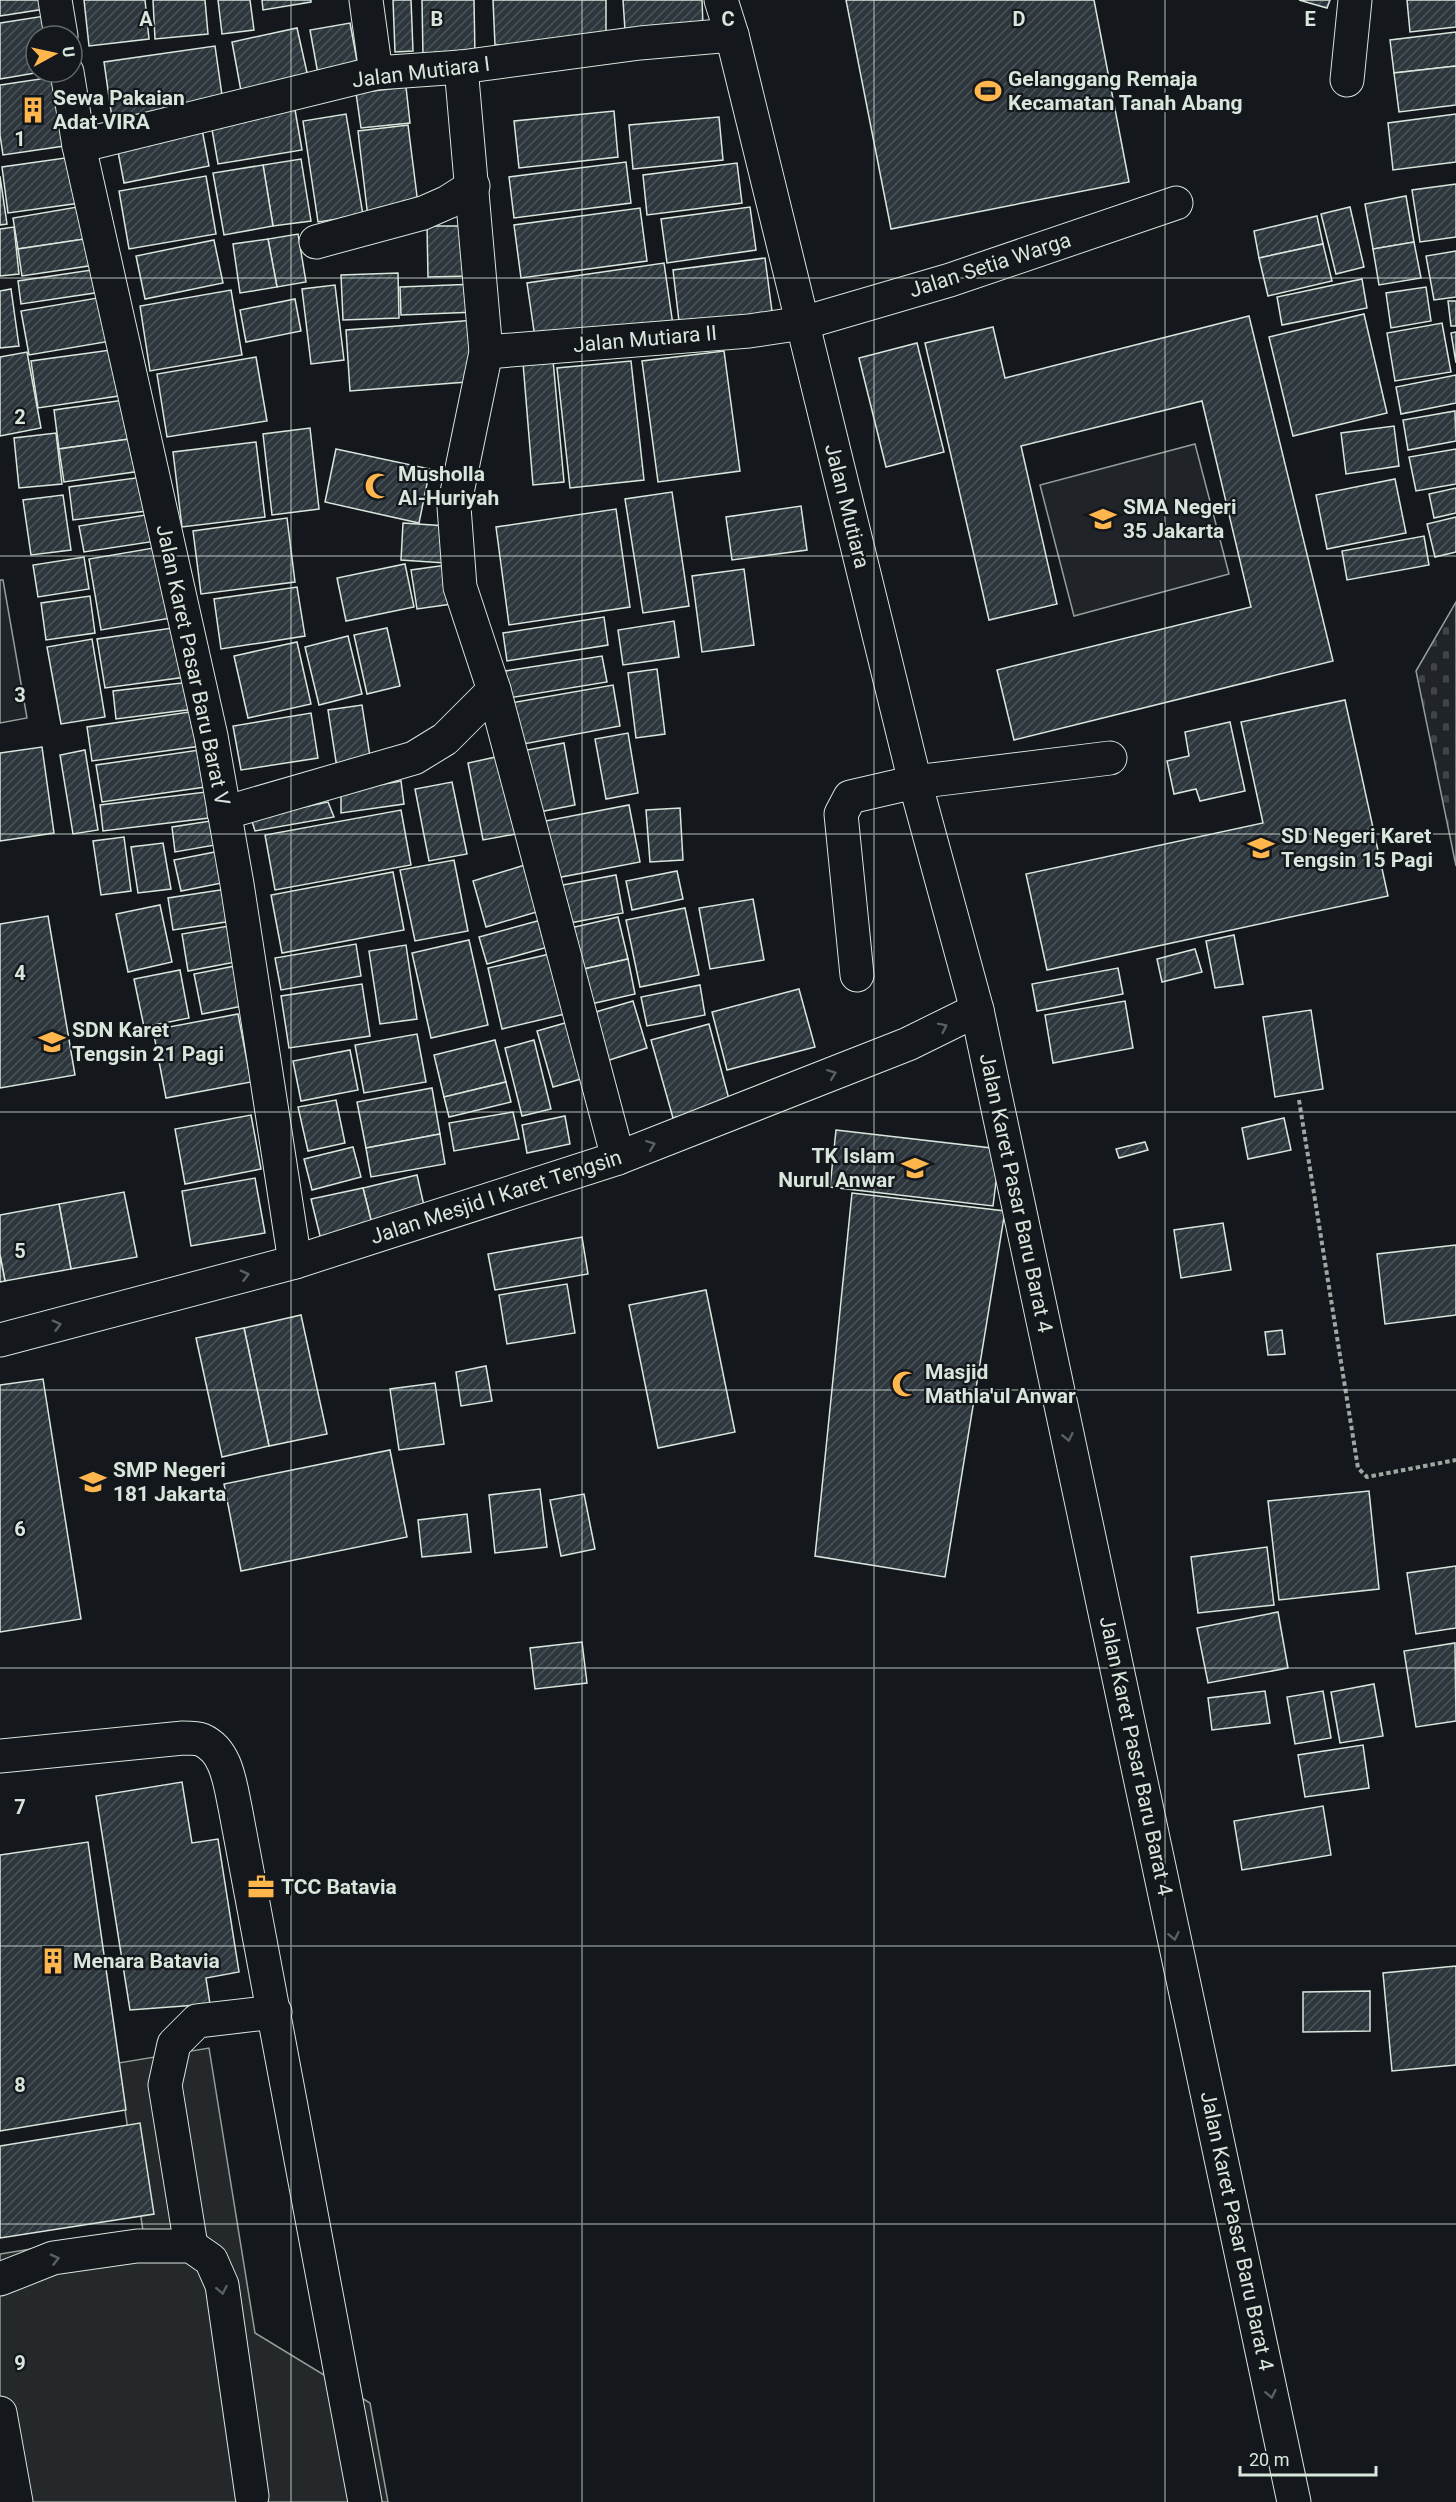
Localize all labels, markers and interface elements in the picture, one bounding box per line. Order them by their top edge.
text: A [139,7,153,31]
text: B [431,7,443,31]
text: C [721,7,735,31]
text: D [1013,7,1026,31]
text: E [1304,7,1316,31]
north arrow [24,24,84,84]
text: U [58,45,79,59]
street label: Jalan Mutiara I [351,52,491,92]
place label: Gelanggang Remaja Kecamatan Tanah Abang [1008,67,1242,115]
sports icon: Gelanggang Remaja Kecamatan Tanah Abang [973,76,1003,106]
place label: Sewa Pakaian Adat VIRA [53,86,185,134]
building icon: Sewa Pakaian Adat VIRA [18,95,48,125]
text: 1 [14,127,26,151]
street label: Jalan Setia Warga [906,228,1074,302]
street label: Jalan Mutiara II [572,321,718,357]
text: 2 [14,405,26,429]
street label: Jalan Mutiara [820,441,874,571]
place label: Musholla Al-Huriyah [398,462,499,510]
mosque icon: Musholla Al-Huriyah [363,471,393,501]
place label: SMA Negeri 35 Jakarta [1123,495,1237,543]
school or university icon: SMA Negeri 35 Jakarta [1088,504,1118,534]
street label: Jalan Karet Pasar Baru Barat V [151,522,235,808]
text: 3 [14,683,26,707]
place label: SD Negeri Karet Tengsin 15 Pagi [1281,824,1433,872]
school or university icon: SD Negeri Karet Tengsin 15 Pagi [1246,833,1276,863]
text: 4 [14,961,26,985]
place label: SDN Karet Tengsin 21 Pagi [72,1018,224,1066]
one-way arrow [936,1023,947,1035]
school or university icon: SDN Karet Tengsin 21 Pagi [37,1027,67,1057]
street label: Jalan Karet Pasar Baru Barat 4 [975,1051,1057,1335]
one-way arrow [826,1069,837,1081]
one-way arrow [644,1140,655,1152]
place label: TK Islam Nurul Anwar [778,1144,895,1192]
street label: Jalan Mesjid I Karet Tengsin [367,1145,625,1249]
school or university icon: TK Islam Nurul Anwar [900,1153,930,1183]
text: 5 [14,1239,26,1263]
one-way arrow [239,1270,250,1282]
one-way arrow [52,1320,62,1333]
place label: Masjid Mathla'ul Anwar [925,1360,1076,1408]
mosque icon: Masjid Mathla'ul Anwar [890,1369,920,1399]
one-way arrow [1061,1432,1074,1442]
place label: SMP Negeri 181 Jakarta [113,1458,226,1506]
school or university icon: SMP Negeri 181 Jakarta [78,1467,108,1497]
text: 6 [14,1517,26,1541]
street label: Jalan Karet Pasar Baru Barat 4 [1095,1614,1177,1898]
text: 7 [14,1795,26,1819]
office icon: TCC Batavia [246,1872,276,1902]
place label: TCC Batavia [281,1875,397,1899]
one-way arrow [1167,1931,1180,1941]
building icon: Menara Batavia [38,1946,68,1976]
place label: Menara Batavia [73,1949,220,1973]
text: 8 [14,2073,26,2097]
street label: Jalan Karet Pasar Baru Barat 4 [1196,2089,1278,2373]
one-way arrow [49,2253,59,2266]
one-way arrow [215,2285,228,2295]
text: 9 [14,2351,26,2375]
one-way arrow [1264,2389,1277,2399]
scale bar [1240,2439,1376,2477]
text: 20 m [1249,2449,1289,2470]

